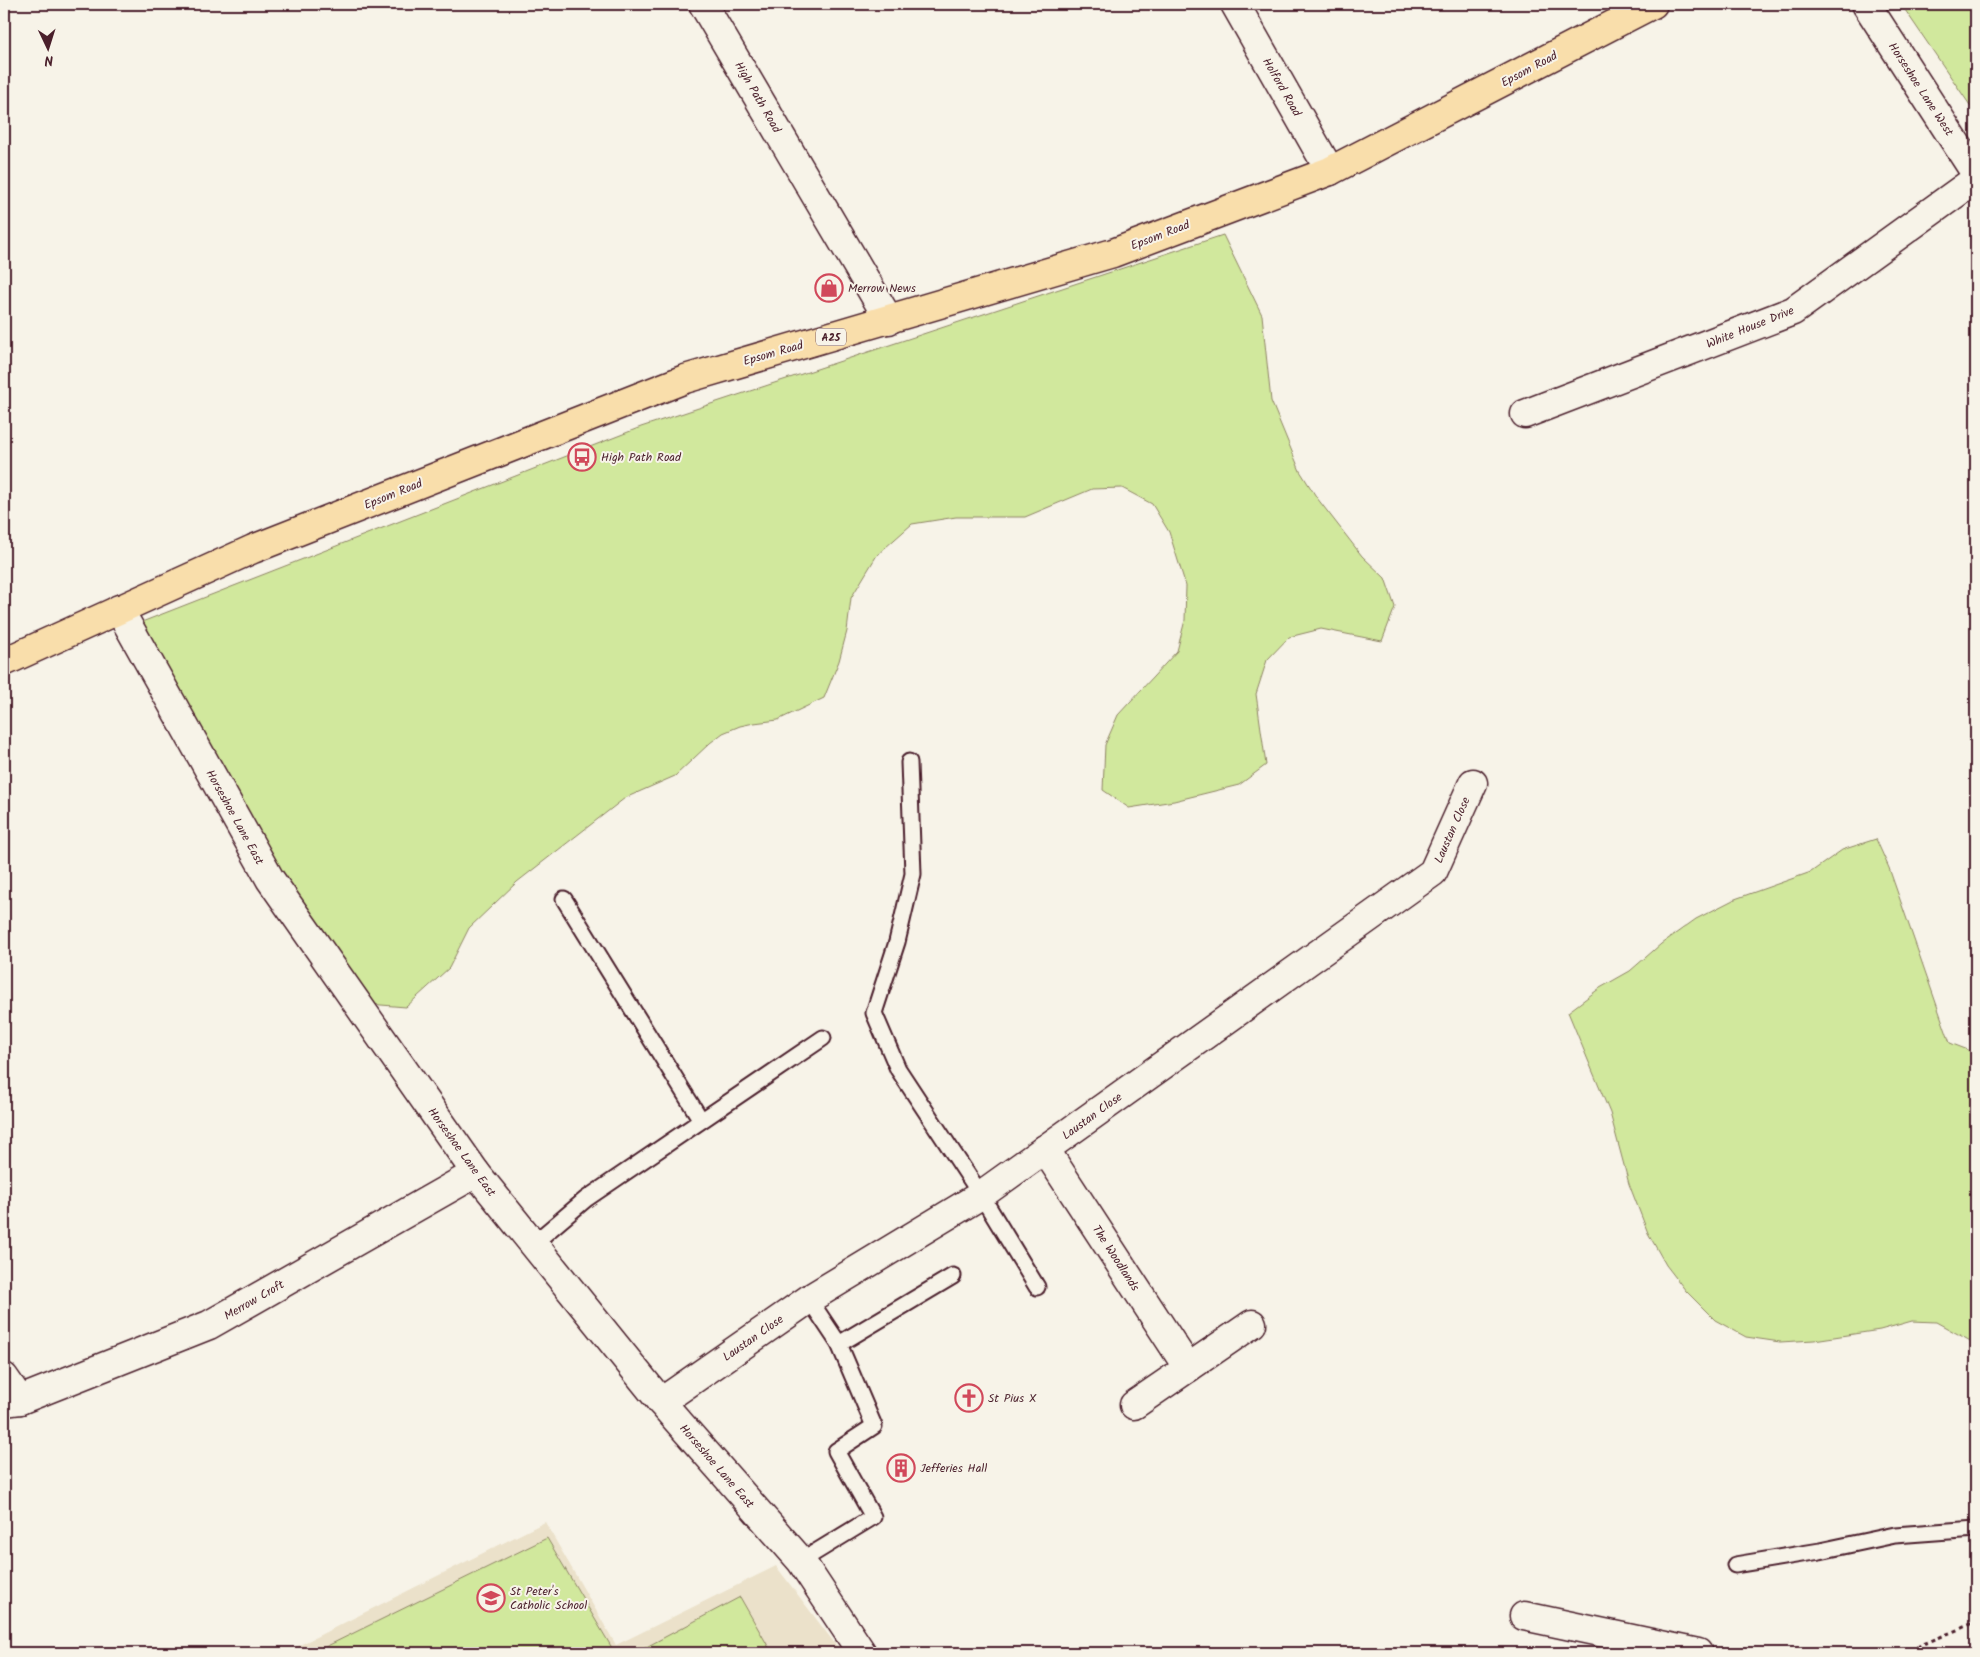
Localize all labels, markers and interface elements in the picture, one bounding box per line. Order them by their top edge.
north arrow [22,22,72,72]
street label: Horseshoe Lane West [1883,39,1958,140]
street label: Epsom Road [1498,46,1562,92]
text: N [44,49,54,71]
street label: Holford Road [1257,54,1307,121]
street label: High Path Road [729,58,786,137]
street label: Epsom Road [1128,215,1193,255]
shop icon: Merrow News [814,273,844,303]
place label: Merrow News [848,279,916,298]
street label: White House Drive [1703,301,1797,354]
road number: A25 [816,328,846,346]
street label: Epsom Road [741,336,806,371]
bus stop icon: High Path Road [567,442,597,472]
place label: High Path Road [601,448,682,467]
street label: Epsom Road [361,474,426,515]
street label: Horseshoe Lane East [200,766,269,869]
street label: Laustan Close [1429,794,1476,866]
street label: Laustan Close [1058,1088,1127,1145]
street label: Horseshoe Lane East [423,1104,501,1201]
street label: The Woodlands [1087,1221,1144,1295]
street label: Merrow Croft [221,1275,288,1325]
street label: Laustan Close [719,1310,788,1366]
church icon: St Pius X [954,1383,984,1413]
place label: St Pius X [988,1389,1037,1408]
street label: Horseshoe Lane East [675,1420,759,1513]
building icon: Jefferies Hall [886,1453,916,1483]
place label: Jefferies Hall [920,1459,987,1478]
place label: St Peter's Catholic School [510,1582,587,1615]
school or university icon: St Peter's Catholic School [476,1583,506,1613]

